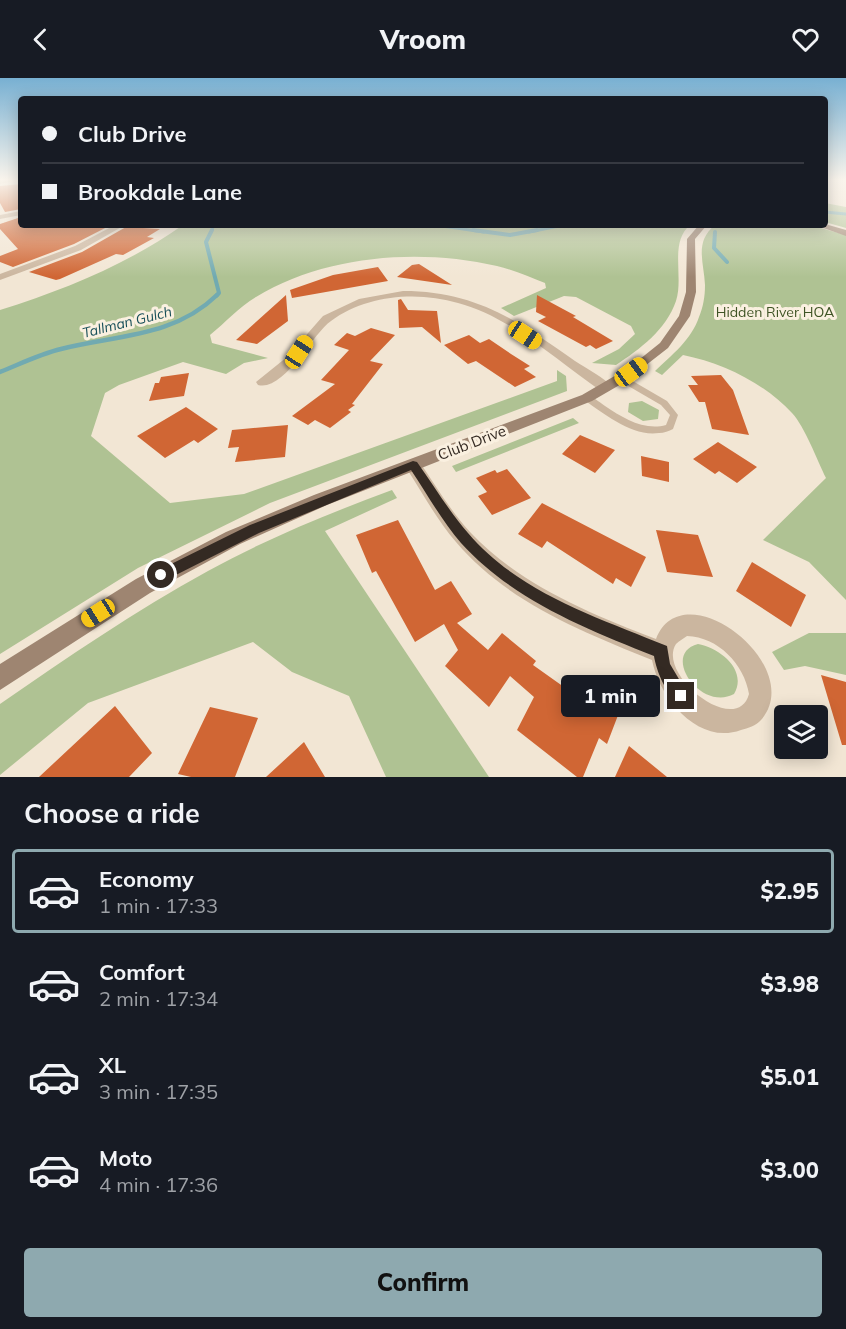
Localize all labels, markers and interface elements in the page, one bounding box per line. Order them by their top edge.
text: Vroom [380,22,466,56]
icon: back [24,23,57,56]
icon: heart [789,23,822,56]
text: Club Drive [78,120,187,148]
text: Brookdale Lane [78,178,242,206]
water label: Tallman Gulch [80,302,174,342]
park label: Hidden River HOA [716,303,835,321]
car [505,318,545,352]
car [282,332,316,372]
car [611,354,651,390]
street label: Club Drive [435,421,509,464]
route start [147,561,174,588]
car [78,596,118,630]
callout: 1 min [561,675,660,717]
route end [667,682,694,709]
text: 1 min [584,683,637,708]
map controls [774,705,828,759]
button: layers [774,705,828,759]
text: Choose a ride [24,796,200,830]
icon: car [27,864,81,918]
text: Economy [99,865,194,893]
text: $2.95 [760,877,819,905]
text: 1 min · 17:33 [99,893,218,918]
icon: car [27,957,81,1011]
text: Comfort [99,958,185,986]
text: $3.98 [760,970,819,998]
text: 2 min · 17:34 [99,986,218,1011]
icon: car [27,1050,81,1104]
text: XL [99,1051,126,1079]
text: $5.01 [760,1063,819,1091]
text: 3 min · 17:35 [99,1079,218,1104]
icon: car [27,1143,81,1197]
text: Moto [99,1144,152,1172]
text: $3.00 [760,1156,819,1184]
text: 4 min · 17:36 [99,1172,218,1197]
button: Confirm [24,1248,822,1317]

